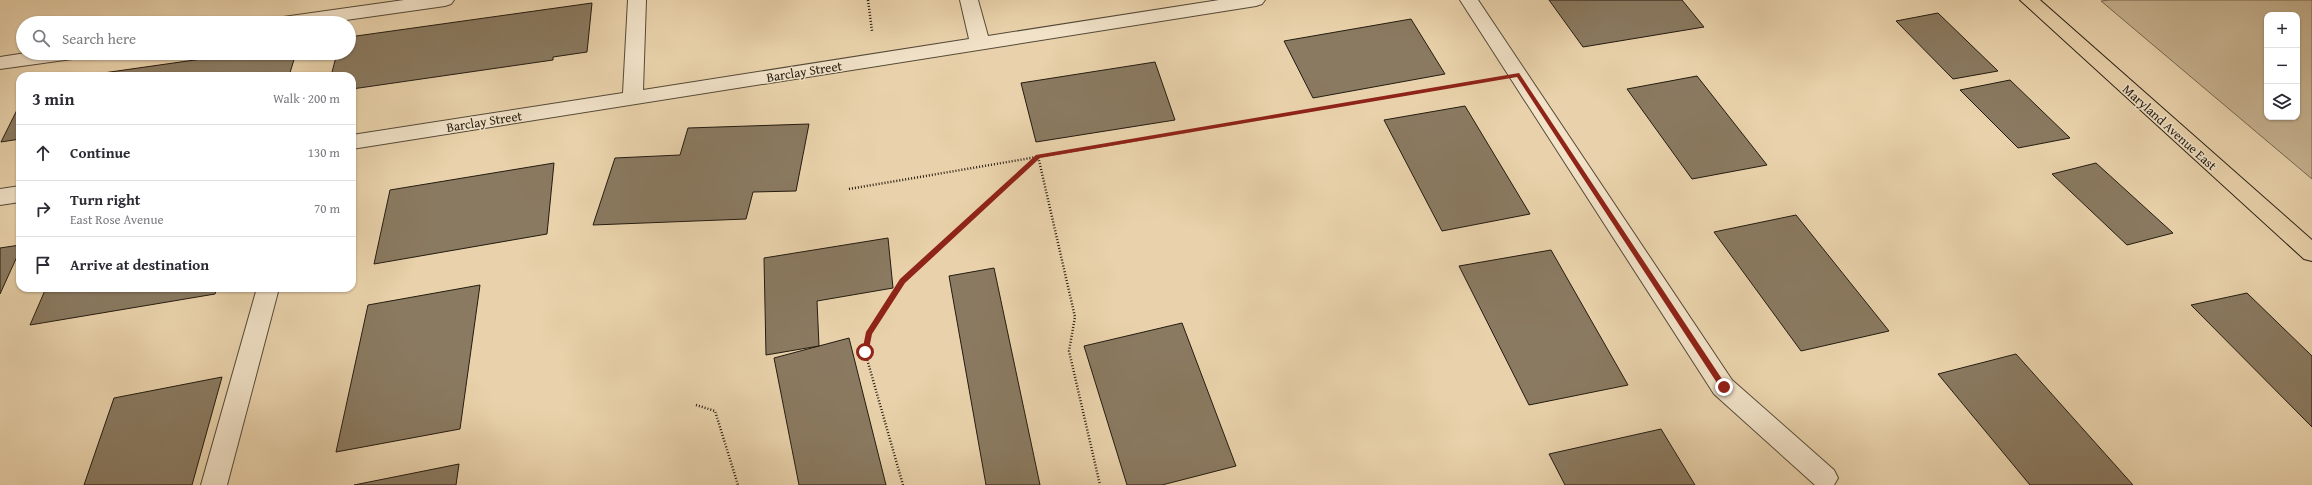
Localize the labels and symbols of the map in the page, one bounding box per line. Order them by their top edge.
street label: Barclay Street [765,56,844,87]
street label: Maryland Avenue East [2118,80,2221,175]
street label: Barclay Street [445,106,524,137]
route start [856,343,874,361]
route end [1715,378,1733,396]

